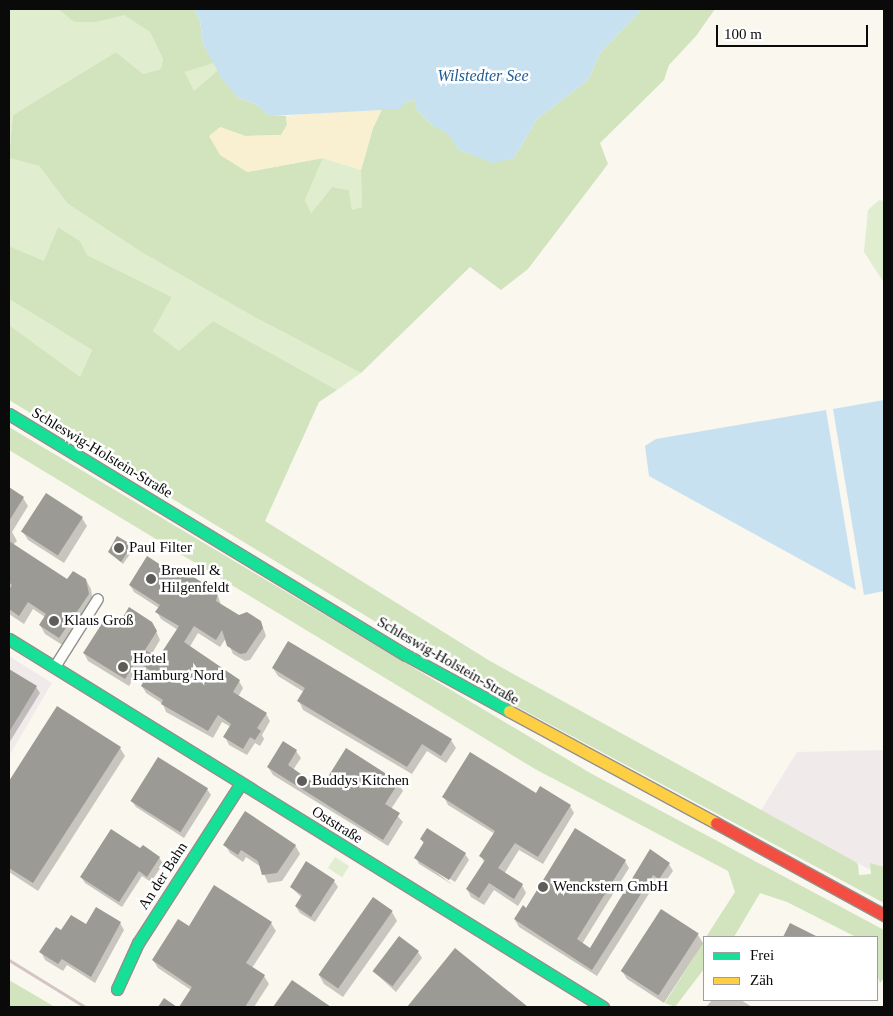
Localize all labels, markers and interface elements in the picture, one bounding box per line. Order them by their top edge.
scale bar [718,15,870,47]
text: 100 m [724,26,762,42]
water label: Wilstedter See [437,66,529,86]
street label: Schleswig-Holstein-Straße [28,404,176,502]
place label: Paul Filter [129,539,192,557]
marker: Paul Filter [113,542,125,554]
place label: Breuell & Hilgenfeldt [161,561,229,596]
marker: Breuell & Hilgenfeldt [145,573,157,585]
place label: Klaus Groß [64,612,134,630]
street label: Schleswig-Holstein-Straße [374,613,522,709]
marker: Klaus Groß [48,615,60,627]
place label: Hotel Hamburg Nord [133,649,224,684]
marker: Hotel Hamburg Nord [117,661,129,673]
place label: Buddys Kitchen [312,772,409,790]
marker: Buddys Kitchen [296,775,308,787]
street label: Oststraße [308,802,366,848]
street label: An der Bahn [135,839,191,913]
place label: Wenckstern GmbH [553,878,668,896]
marker: Wenckstern GmbH [537,881,549,893]
legend [703,936,878,1001]
text: Frei [750,947,774,963]
text: Zäh [750,972,773,988]

